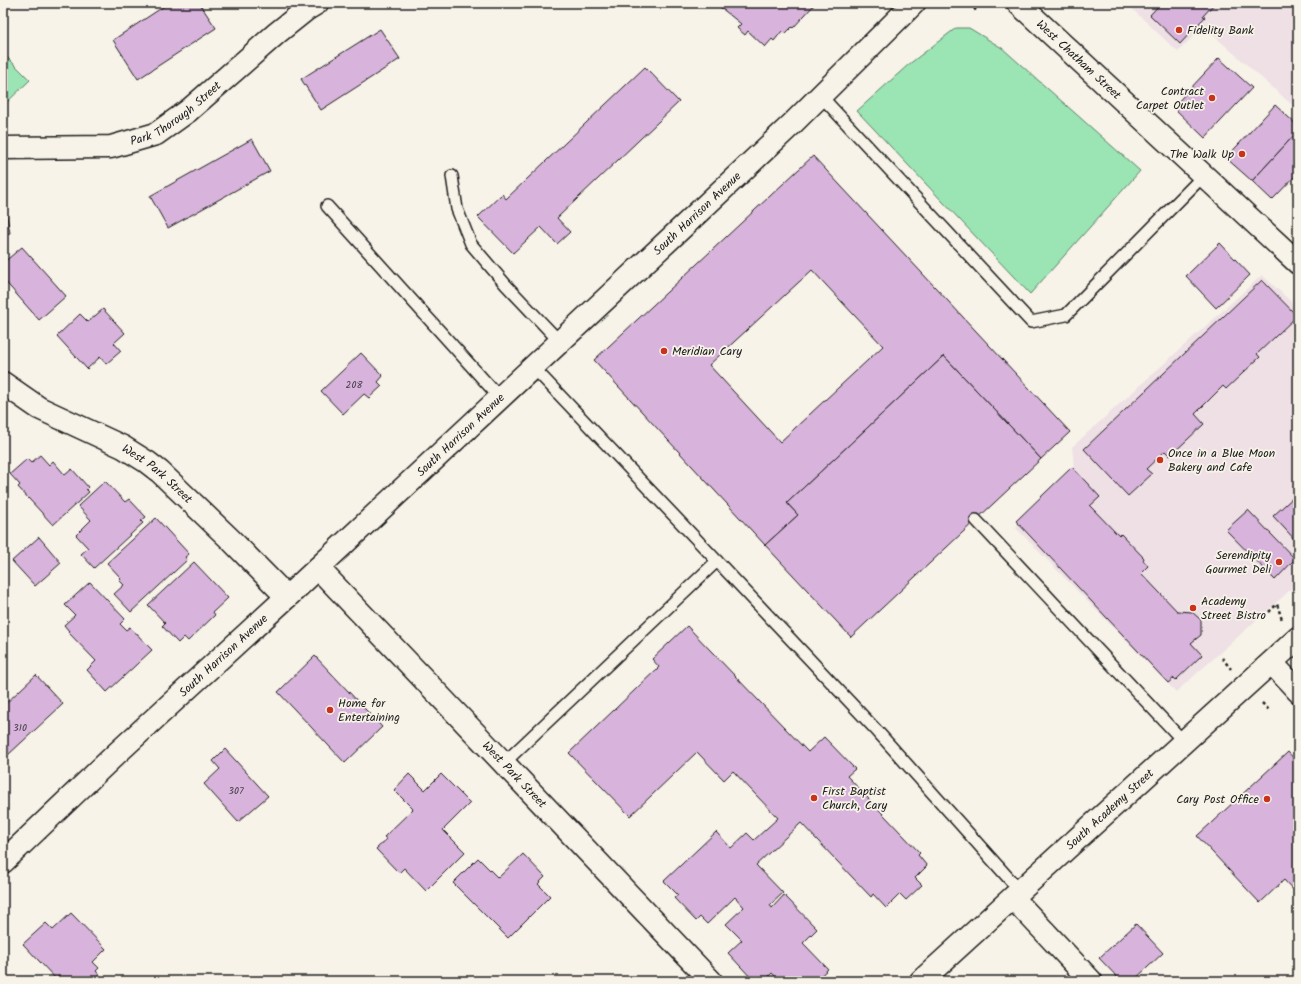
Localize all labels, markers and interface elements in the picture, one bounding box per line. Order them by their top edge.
street label: West Chatham Street [1032,15,1126,105]
place label: Fidelity Bank [1187,21,1254,40]
marker: Fidelity Bank [1174,25,1184,35]
street label: Park Thorough Street [128,77,226,151]
place label: Contract Carpet Outlet [1136,82,1204,115]
marker: Contract Carpet Outlet [1207,93,1217,103]
place label: The Walk Up [1170,145,1234,164]
marker: The Walk Up [1237,149,1247,159]
street label: South Harrison Avenue [649,167,746,260]
place label: Meridian Cary [672,342,742,361]
marker: Meridian Cary [659,346,669,356]
house number: 208 [346,377,363,393]
street label: South Harrison Avenue [412,388,510,481]
street label: West Park Street [118,440,197,509]
place label: Once in a Blue Moon Bakery and Cafe [1168,444,1275,477]
marker: Once in a Blue Moon Bakery and Cafe [1155,455,1165,465]
place label: Serendipity Gourmet Deli [1205,546,1272,579]
marker: Serendipity Gourmet Deli [1274,557,1284,567]
place label: Academy Street Bistro [1201,592,1266,625]
marker: Academy Street Bistro [1188,603,1198,613]
street label: South Harrison Avenue [175,609,273,702]
place label: Home for Entertaining [338,694,400,727]
marker: Home for Entertaining [325,705,335,715]
house number: 310 [13,720,27,736]
street label: West Park Street [477,737,551,813]
street label: South Academy Street [1062,764,1159,855]
place label: First Baptist Church, Cary [822,782,887,815]
house number: 307 [228,783,244,799]
place label: Cary Post Office [1176,790,1260,809]
marker: First Baptist Church, Cary [809,793,819,803]
marker: Cary Post Office [1262,794,1272,804]

